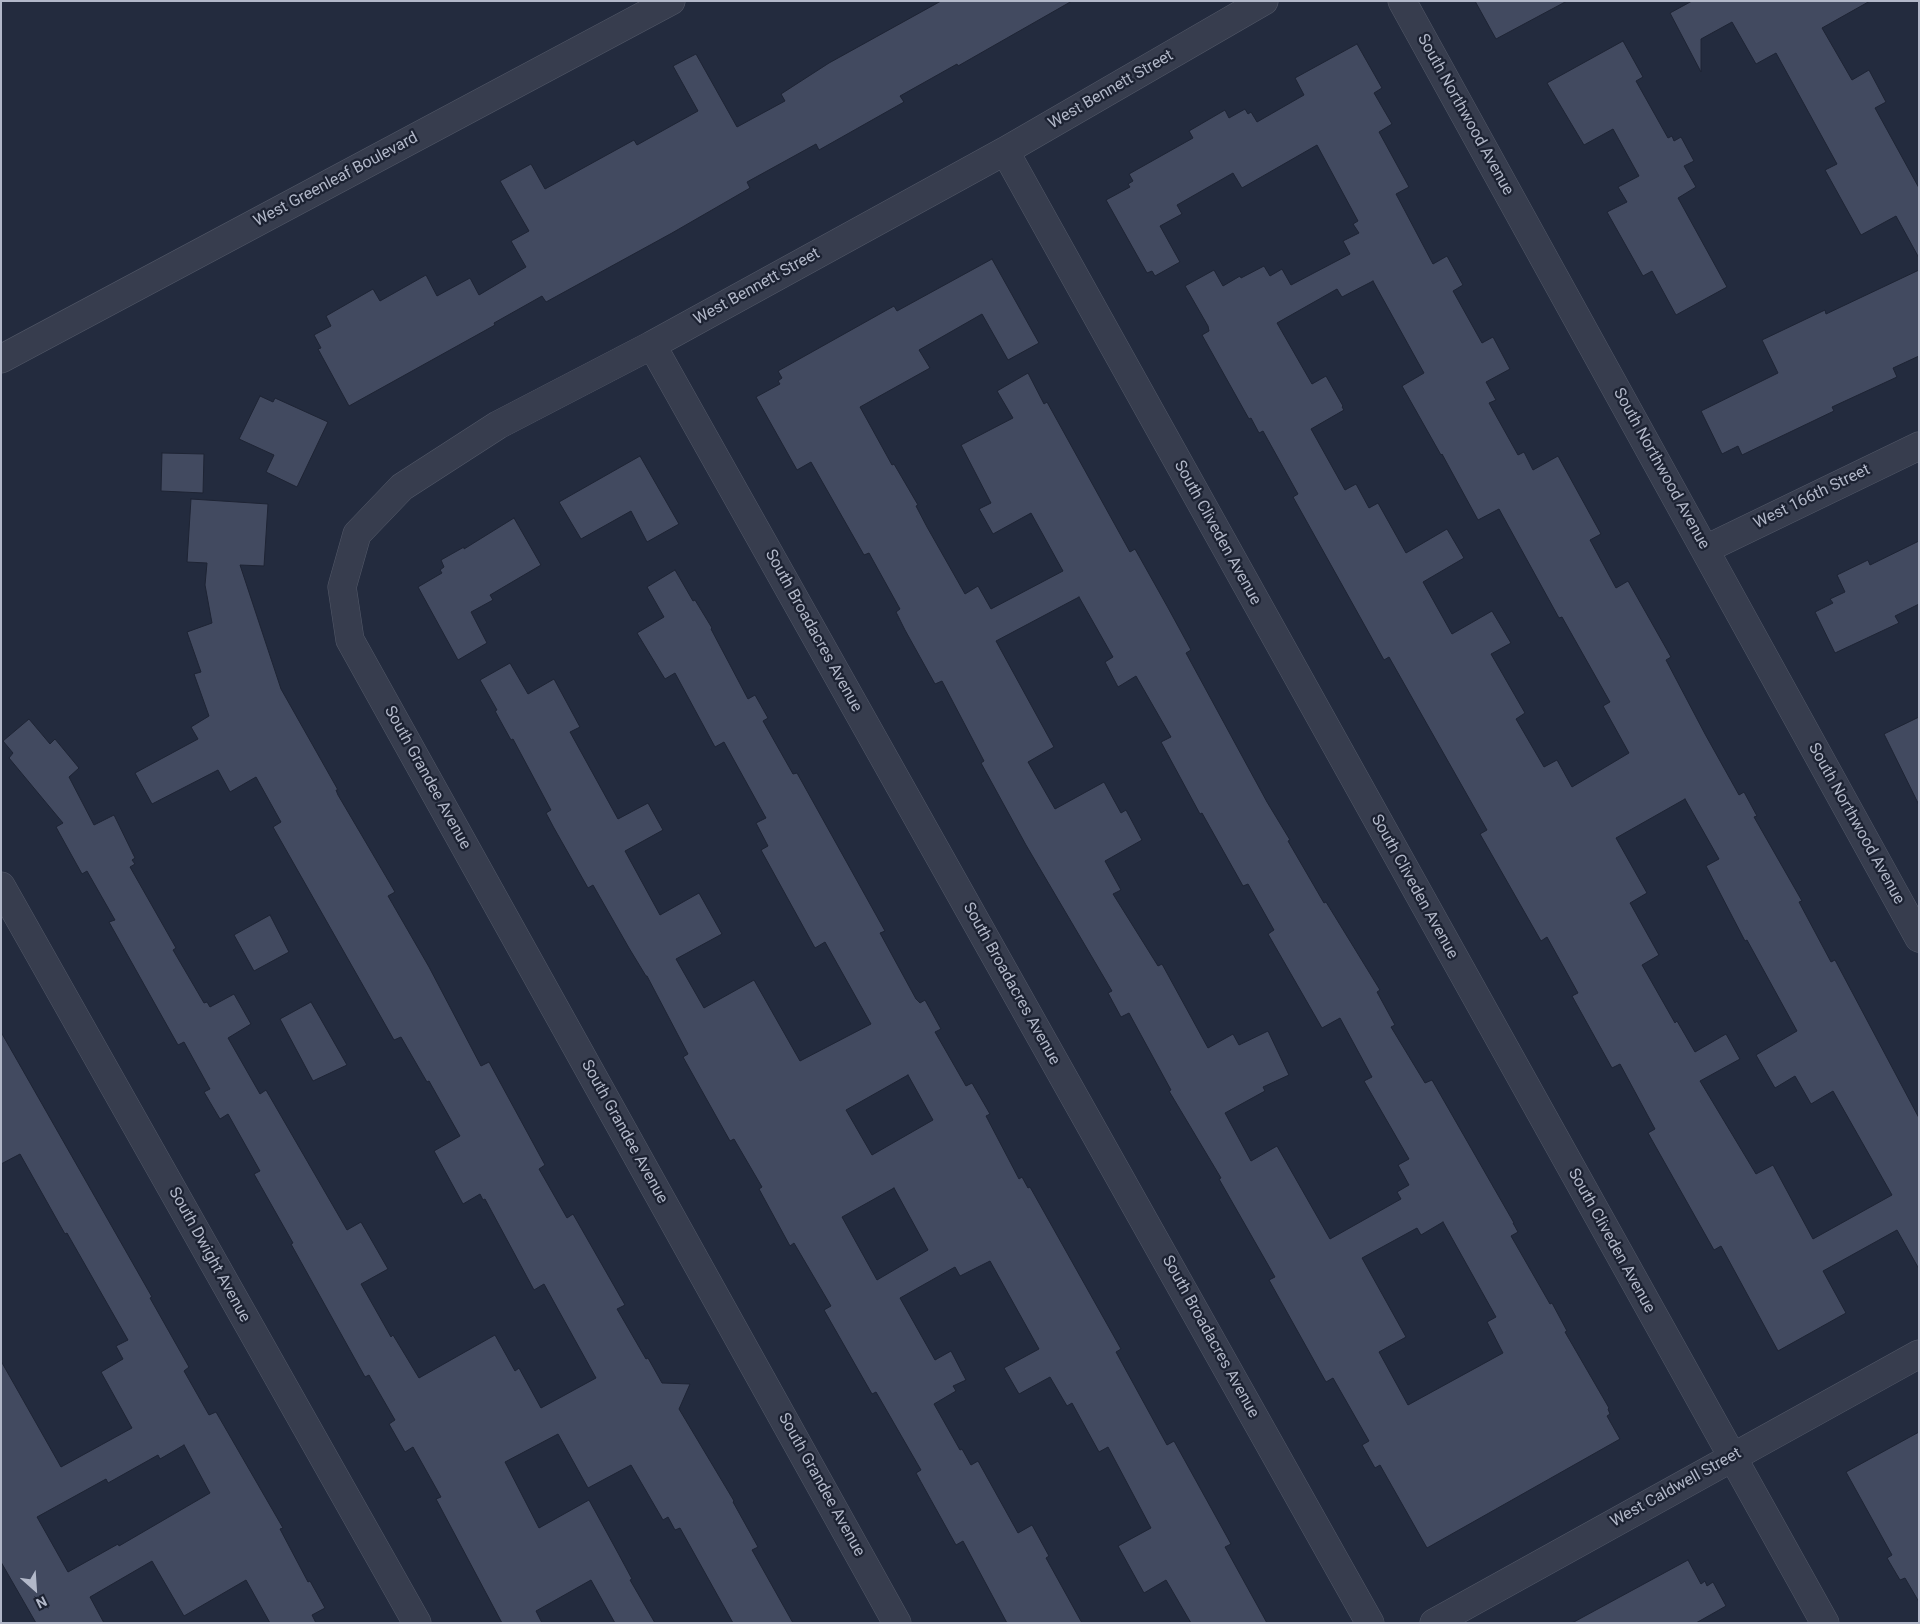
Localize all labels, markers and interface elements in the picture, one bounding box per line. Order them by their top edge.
street label: South Northwood Avenue [1413,31,1517,199]
street label: West Bennett Street [1045,46,1177,134]
street label: West Greenleaf Boulevard [251,128,421,232]
street label: West Bennett Street [691,244,823,330]
street label: South Northwood Avenue [1609,385,1713,553]
street label: South Cliveden Avenue [1169,457,1265,609]
street label: West 166th Street [1751,461,1873,533]
street label: South Broadacres Avenue [760,546,866,716]
street label: South Grandee Avenue [380,703,474,853]
street label: South Northwood Avenue [1804,740,1908,908]
street label: South Cliveden Avenue [1366,811,1462,963]
street label: South Broadacres Avenue [958,899,1064,1069]
street label: South Grandee Avenue [577,1057,671,1207]
street label: South Cliveden Avenue [1563,1165,1659,1317]
street label: South Dwight Avenue [164,1184,254,1326]
street label: South Broadacres Avenue [1157,1252,1263,1422]
street label: South Grandee Avenue [774,1410,868,1560]
street label: West Caldwell Street [1607,1444,1745,1532]
north arrow [10,1564,60,1614]
text: N [34,1593,50,1612]

